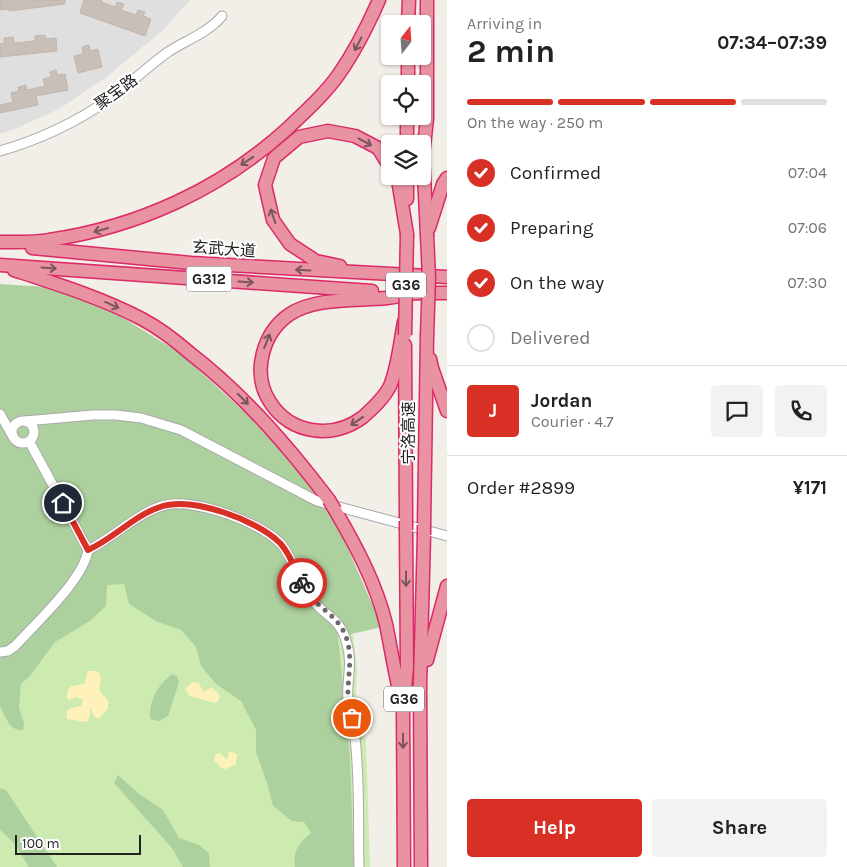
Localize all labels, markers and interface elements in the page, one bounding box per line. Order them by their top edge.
text: Arriving in [467,14,542,33]
north arrow [381,15,431,65]
map controls [381,15,431,185]
text: 07:34–07:39 [717,32,827,54]
text: 2 min [467,33,555,70]
one-way arrow [352,36,362,50]
street label: 聚宝路 [91,70,141,114]
button: locate [381,75,431,125]
text: On the way · 250 m [467,113,603,132]
button: layers [381,135,431,185]
one-way arrow [358,137,373,147]
one-way arrow [241,156,255,166]
icon: check [467,159,495,187]
text: Confirmed [510,162,601,184]
text: 07:04 [788,163,827,182]
one-way arrow [268,209,277,224]
icon: check [467,214,495,242]
text: Preparing [510,217,593,239]
text: 07:06 [788,218,827,237]
one-way arrow [94,226,110,236]
street label: 玄武大道 [191,237,257,261]
one-way arrow [40,263,56,272]
one-way arrow [296,265,312,275]
road number: G312 [186,266,232,292]
icon: check [467,269,495,297]
road number: G36 [386,272,426,298]
text: On the way [510,272,604,294]
text: 07:30 [787,273,827,292]
one-way arrow [237,277,253,287]
one-way arrow [104,301,119,311]
text: Delivered [510,327,590,349]
one-way arrow [263,334,273,349]
button: chat [711,385,763,437]
button: phone [775,385,827,437]
text: Jordan [531,390,592,412]
one-way arrow [237,393,249,406]
text: J [489,400,497,422]
street label: 宁洛高速 [399,401,418,465]
text: Courier · 4.7 [531,412,614,431]
one-way arrow [350,416,364,426]
text: Order #2899 [467,477,575,499]
text: ¥171 [793,477,827,499]
pin [42,482,84,524]
icon: home [49,489,77,517]
courier [277,558,327,608]
icon: bike [288,569,316,597]
one-way arrow [401,570,411,587]
road number: G36 [384,686,424,712]
pin [331,697,373,739]
icon: bag [338,704,366,732]
one-way arrow [399,733,408,749]
button: Help [467,799,642,857]
button: Share [652,799,827,857]
scale bar [15,832,141,855]
text: 100 m [22,835,60,852]

